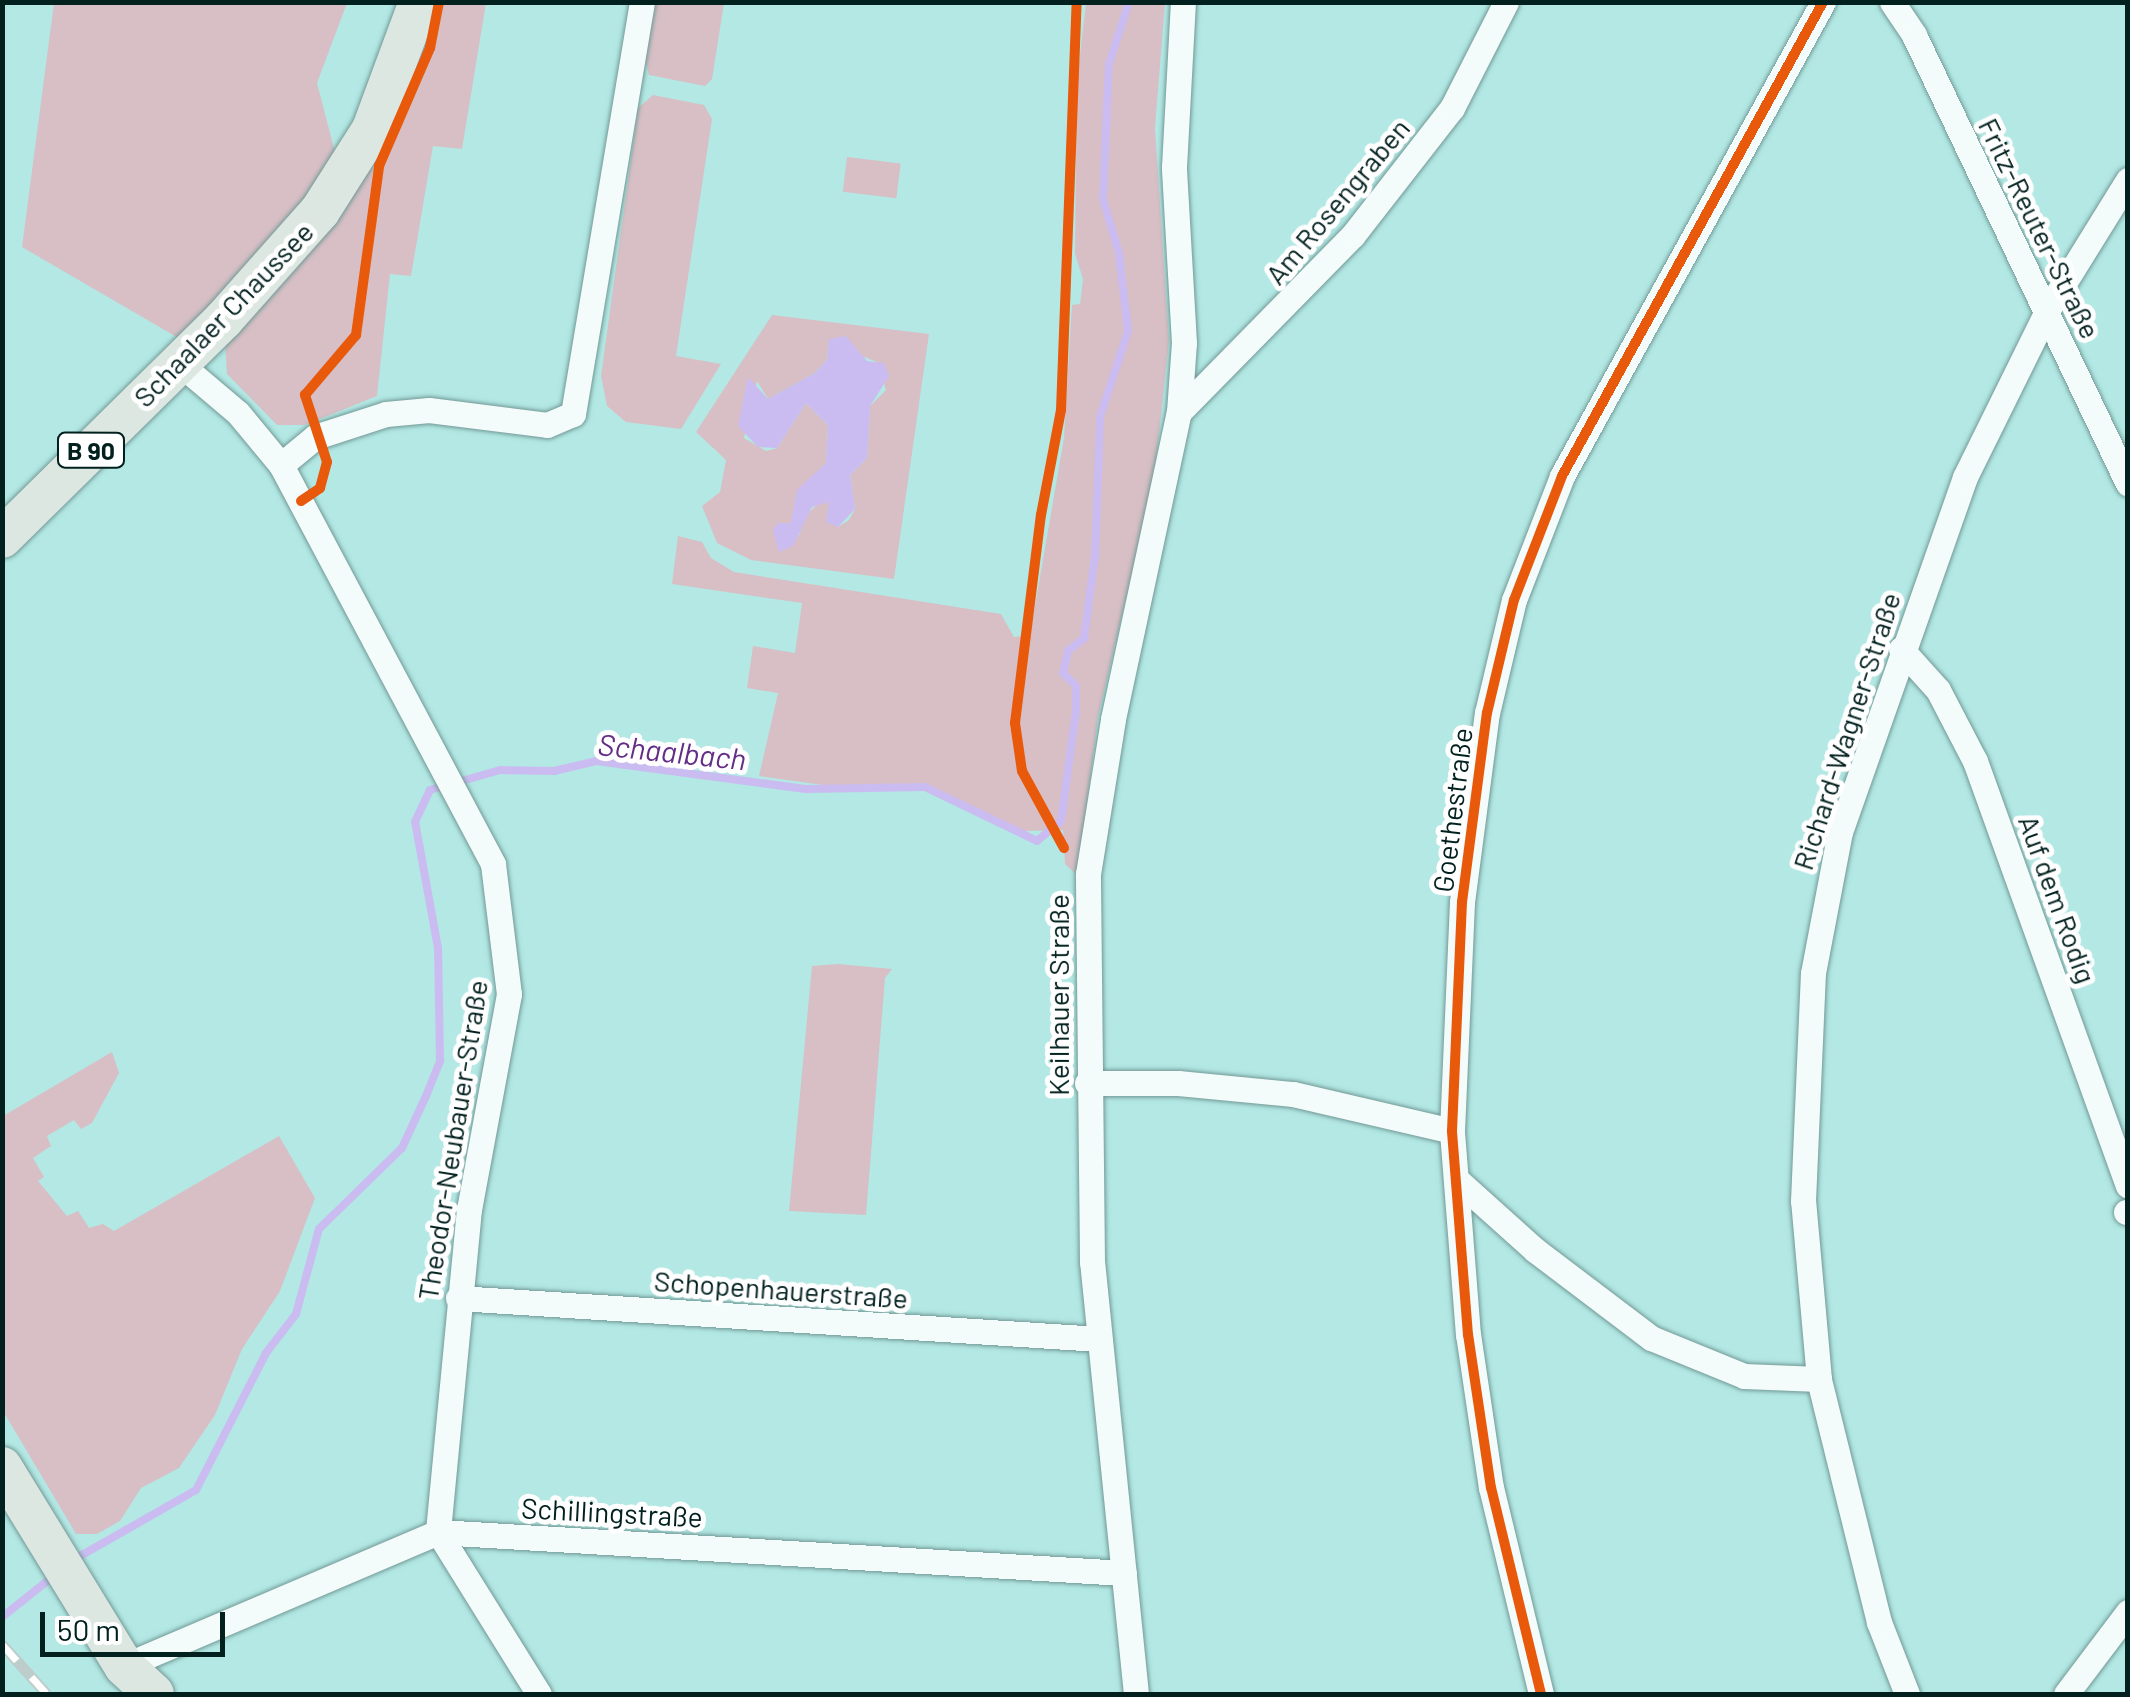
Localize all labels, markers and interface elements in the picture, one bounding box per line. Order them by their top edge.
street label: Am Rosengraben [1258,111,1416,291]
street label: Fritz-Reuter-Straße [1972,112,2108,344]
street label: Schaalaer Chaussee [126,215,320,413]
road number: B 90 [56,430,126,470]
street label: Richard-Wagner-Straße [1785,588,1907,874]
water label: Schaalbach [596,725,748,777]
street label: Goethestraße [1425,726,1479,894]
street label: Auf dem Rodig [2012,810,2104,988]
street label: Keilhauer Straße [1041,894,1075,1096]
street label: Theodor-Neubauer-Straße [410,978,494,1302]
street label: Schopenhauerstraße [653,1263,909,1315]
street label: Schillingstraße [520,1490,704,1534]
scale bar [45,1592,230,1654]
text: 50 m [57,1611,120,1647]

